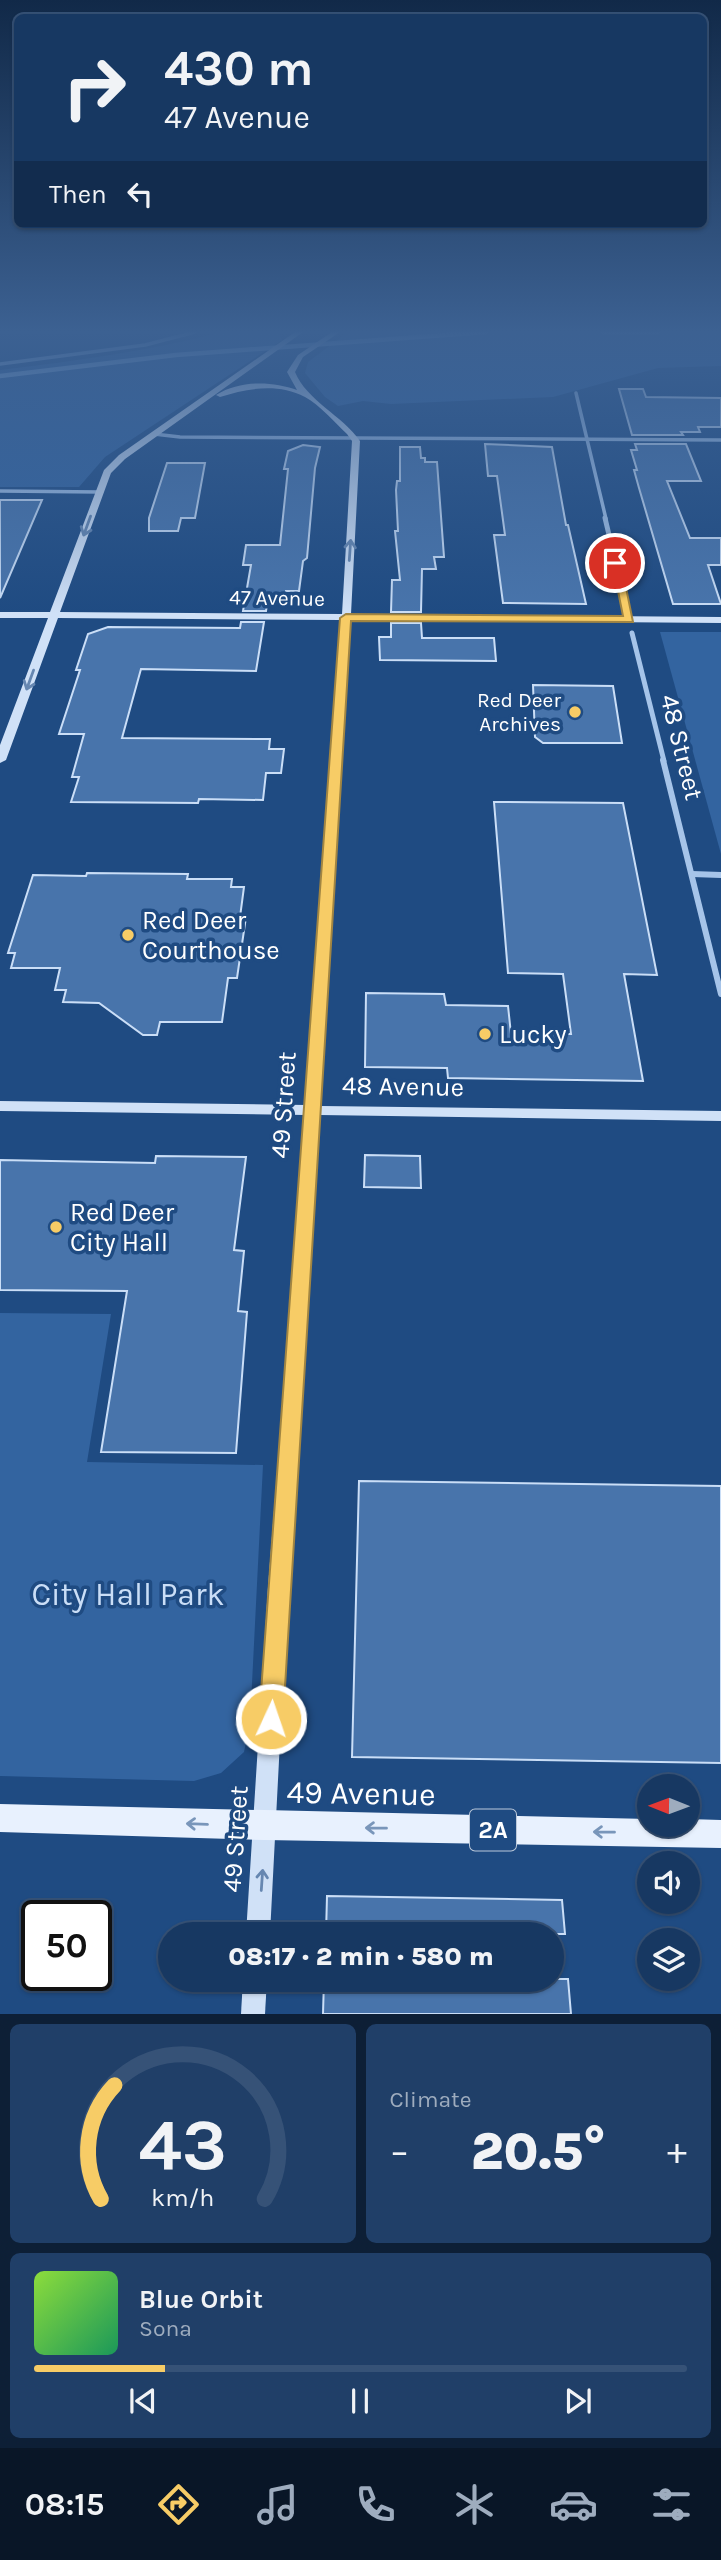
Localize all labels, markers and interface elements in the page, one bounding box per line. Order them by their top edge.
text: 430 m [164,40,314,97]
icon: right [49,42,140,133]
text: 47 Avenue [164,99,310,136]
icon: left [121,175,159,213]
text: Then [49,179,107,210]
one-way arrow [79,515,92,537]
pin [585,533,645,593]
one-way arrow [344,538,357,561]
icon: arrive [596,544,634,582]
street label: 47 Avenue [229,585,325,611]
one-way arrow [23,668,35,690]
place label: Red Deer Archives [477,688,561,736]
street label: 48 Street [653,691,710,804]
marker: Red Deer Archives [567,704,583,720]
place label: Red Deer Courthouse [142,905,280,966]
marker: Red Deer Courthouse [120,927,136,943]
place label: Lucky [499,1019,567,1050]
marker: Lucky [477,1026,493,1042]
street label: 49 Street [264,1050,303,1160]
street label: 48 Avenue [342,1070,464,1103]
place label: Red Deer City Hall [70,1197,175,1258]
marker: Red Deer City Hall [48,1219,64,1235]
park label: City Hall Park [31,1576,225,1613]
position arrow [234,1682,308,1756]
street label: 49 Avenue [286,1774,436,1813]
north arrow [637,1774,700,1838]
map controls [637,1774,700,1991]
street label: 49 Street [216,1784,255,1894]
road number: 2A [470,1810,516,1851]
one-way arrow [186,1818,209,1831]
one-way arrow [365,1821,388,1835]
one-way arrow [593,1825,616,1839]
button: sound [637,1851,700,1914]
one-way arrow [256,1869,269,1892]
speed limit sign: 50 [21,1900,112,1991]
button: layers [637,1928,700,1991]
text: 08:17 · 2 min · 580 m [228,1941,494,1972]
text: Climate [390,2086,472,2113]
text: 43 [138,2103,227,2188]
text: 20.5° [471,2121,606,2182]
text: − [390,2129,409,2174]
text: + [667,2129,687,2174]
text: km/h [151,2183,214,2212]
text: Blue Orbit [139,2284,263,2315]
text: Sona [139,2315,192,2342]
icon: previous [124,2382,162,2420]
icon: pause [341,2382,379,2420]
icon: next [559,2382,597,2420]
icon: directions [154,2480,203,2529]
icon: music [253,2480,302,2529]
icon: phone [351,2480,400,2529]
icon: climate [450,2480,499,2529]
icon: car [549,2480,598,2529]
icon: filters [647,2480,696,2529]
text: 08:15 [25,2486,104,2523]

